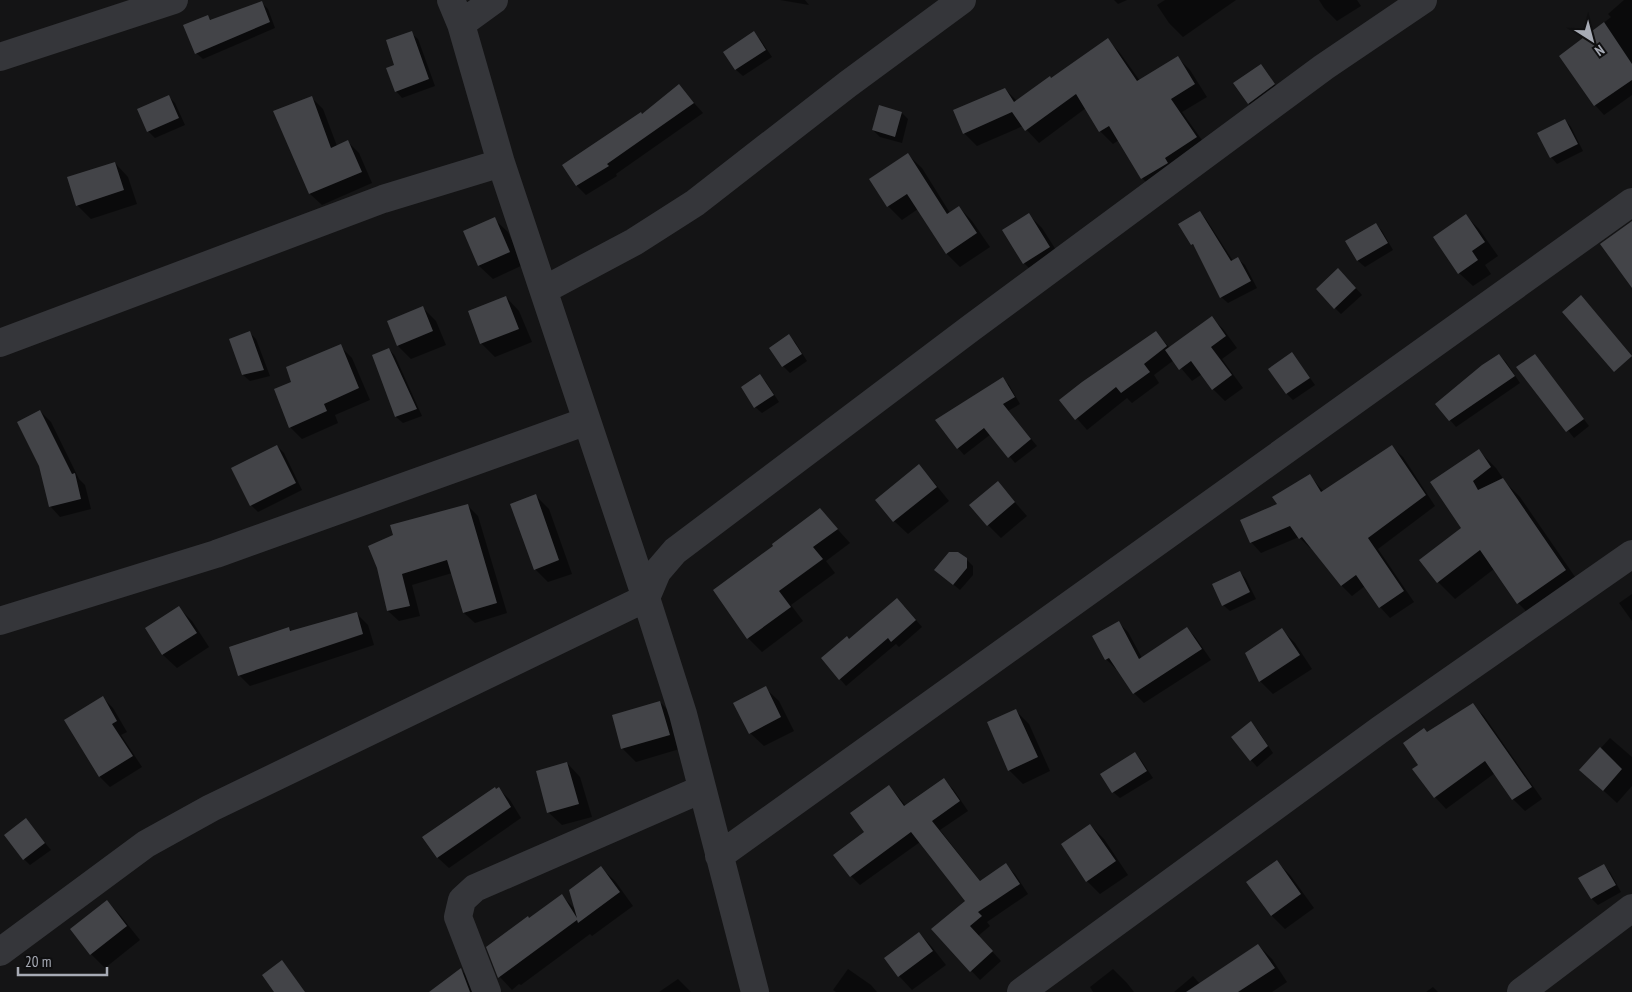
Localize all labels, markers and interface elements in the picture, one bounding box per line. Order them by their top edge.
north arrow [1567,15,1617,65]
text: N [1591,41,1608,60]
scale bar [18,944,106,976]
text: 20 m [25,952,51,971]

